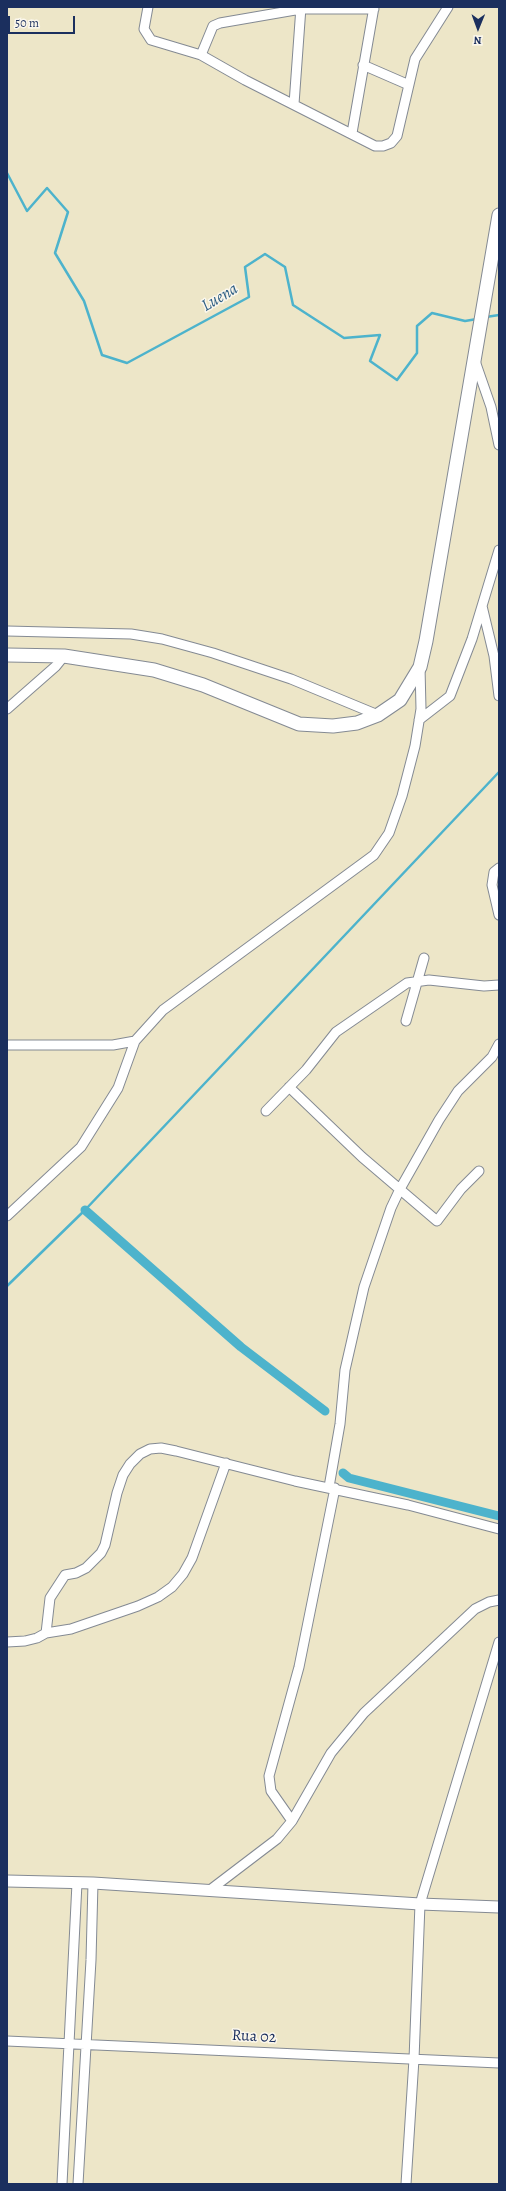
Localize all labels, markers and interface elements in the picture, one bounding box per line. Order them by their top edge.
scale bar [10,8,77,34]
north arrow [458,8,498,48]
text: 50 m [15,15,39,31]
text: N [474,33,482,48]
water label: Luena [198,279,242,317]
street label: Rua 02 [231,2026,277,2048]

